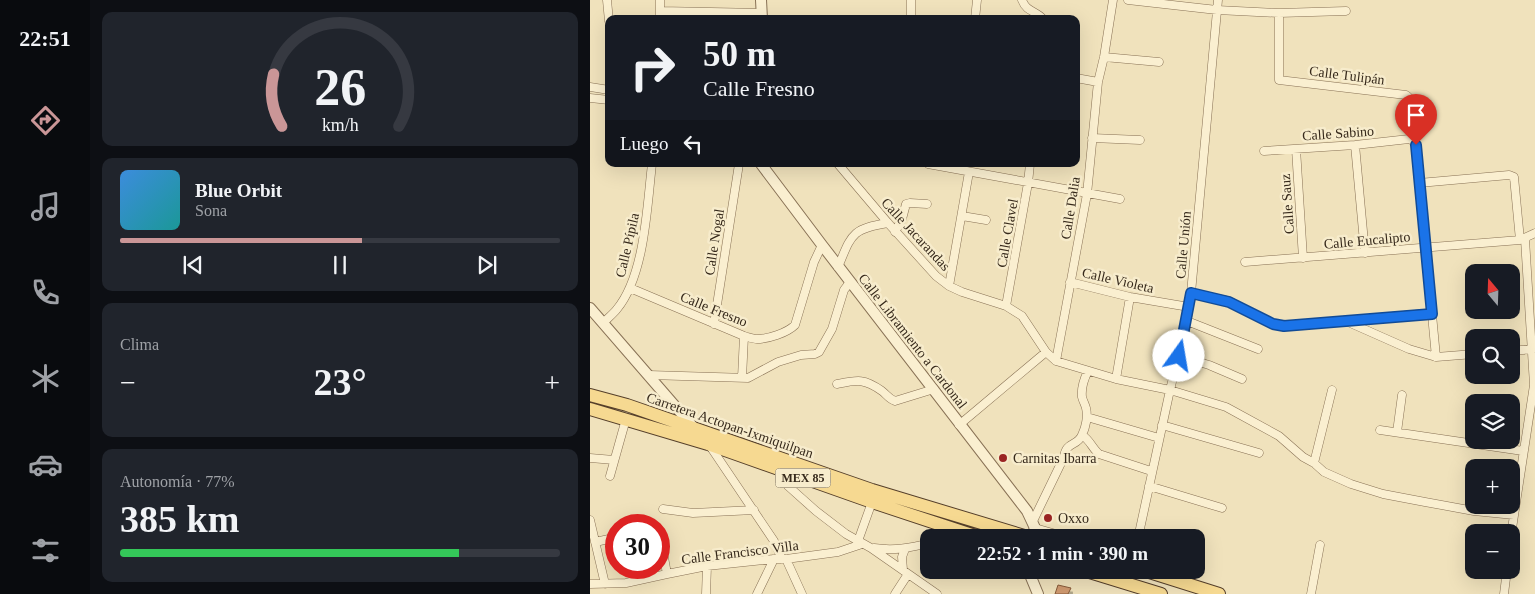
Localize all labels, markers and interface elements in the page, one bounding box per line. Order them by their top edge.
text: 22:51 [19,26,71,51]
icon: right [620,35,685,100]
text: 50 m [703,35,776,74]
text: 26 [314,59,366,116]
street label: Calle Tulipán [1308,63,1386,88]
text: Calle Fresno [703,76,815,101]
pin [1395,94,1437,145]
icon: arrive [1402,101,1430,129]
icon: directions [28,103,63,138]
text: km/h [322,115,358,135]
street label: Calle Sabino [1302,124,1374,143]
icon: left [679,130,707,158]
text: Luego [620,133,669,154]
street label: Calle Sauz [1278,173,1297,235]
street label: Calle Dalia [1058,175,1083,241]
text: Blue Orbit [195,180,282,201]
icon: music [28,189,63,224]
street label: Calle Jacarandas [878,195,953,274]
street label: Calle Clavel [994,197,1021,269]
text: Sona [195,202,227,219]
street label: Calle Nogal [702,208,727,276]
street label: Calle Unión [1173,210,1194,280]
street label: Calle Pípila [613,211,642,279]
street label: Calle Eucalipto [1323,229,1411,252]
icon: previous [179,251,207,279]
icon: pause [326,251,354,279]
icon: next [473,251,501,279]
north arrow [1465,264,1520,319]
map controls [1465,264,1520,579]
street label: Calle Violeta [1081,265,1156,296]
street label: Calle Libramiento a Cardonal [855,271,970,412]
icon: phone [28,275,63,310]
street label: Calle Fresno [678,289,750,330]
position arrow [1152,329,1204,381]
button: search [1465,329,1520,384]
text: Clima [120,336,159,353]
icon: climate [28,361,63,396]
text: 23° [313,361,367,403]
text: − [120,367,136,398]
text: + [544,367,560,398]
street label: Carretera Actopan-Ixmiquilpan [645,390,815,461]
button: layers [1465,394,1520,449]
icon: car [28,447,63,482]
place label: Carnitas Ibarra [1013,451,1097,466]
marker: Carnitas Ibarra [997,452,1009,464]
button: + [1465,459,1520,514]
road number: MEX 85 [776,468,830,488]
text: Autonomía · 77% [120,473,235,490]
text: 385 km [120,498,239,540]
place label: Oxxo [1058,511,1089,526]
marker: Oxxo [1042,512,1054,524]
speed limit sign: 30 [605,514,670,579]
button: − [1465,524,1520,579]
icon: filters [28,533,63,568]
street label: Calle Francisco Villa [681,538,800,567]
text: 22:52 · 1 min · 390 m [977,543,1148,564]

